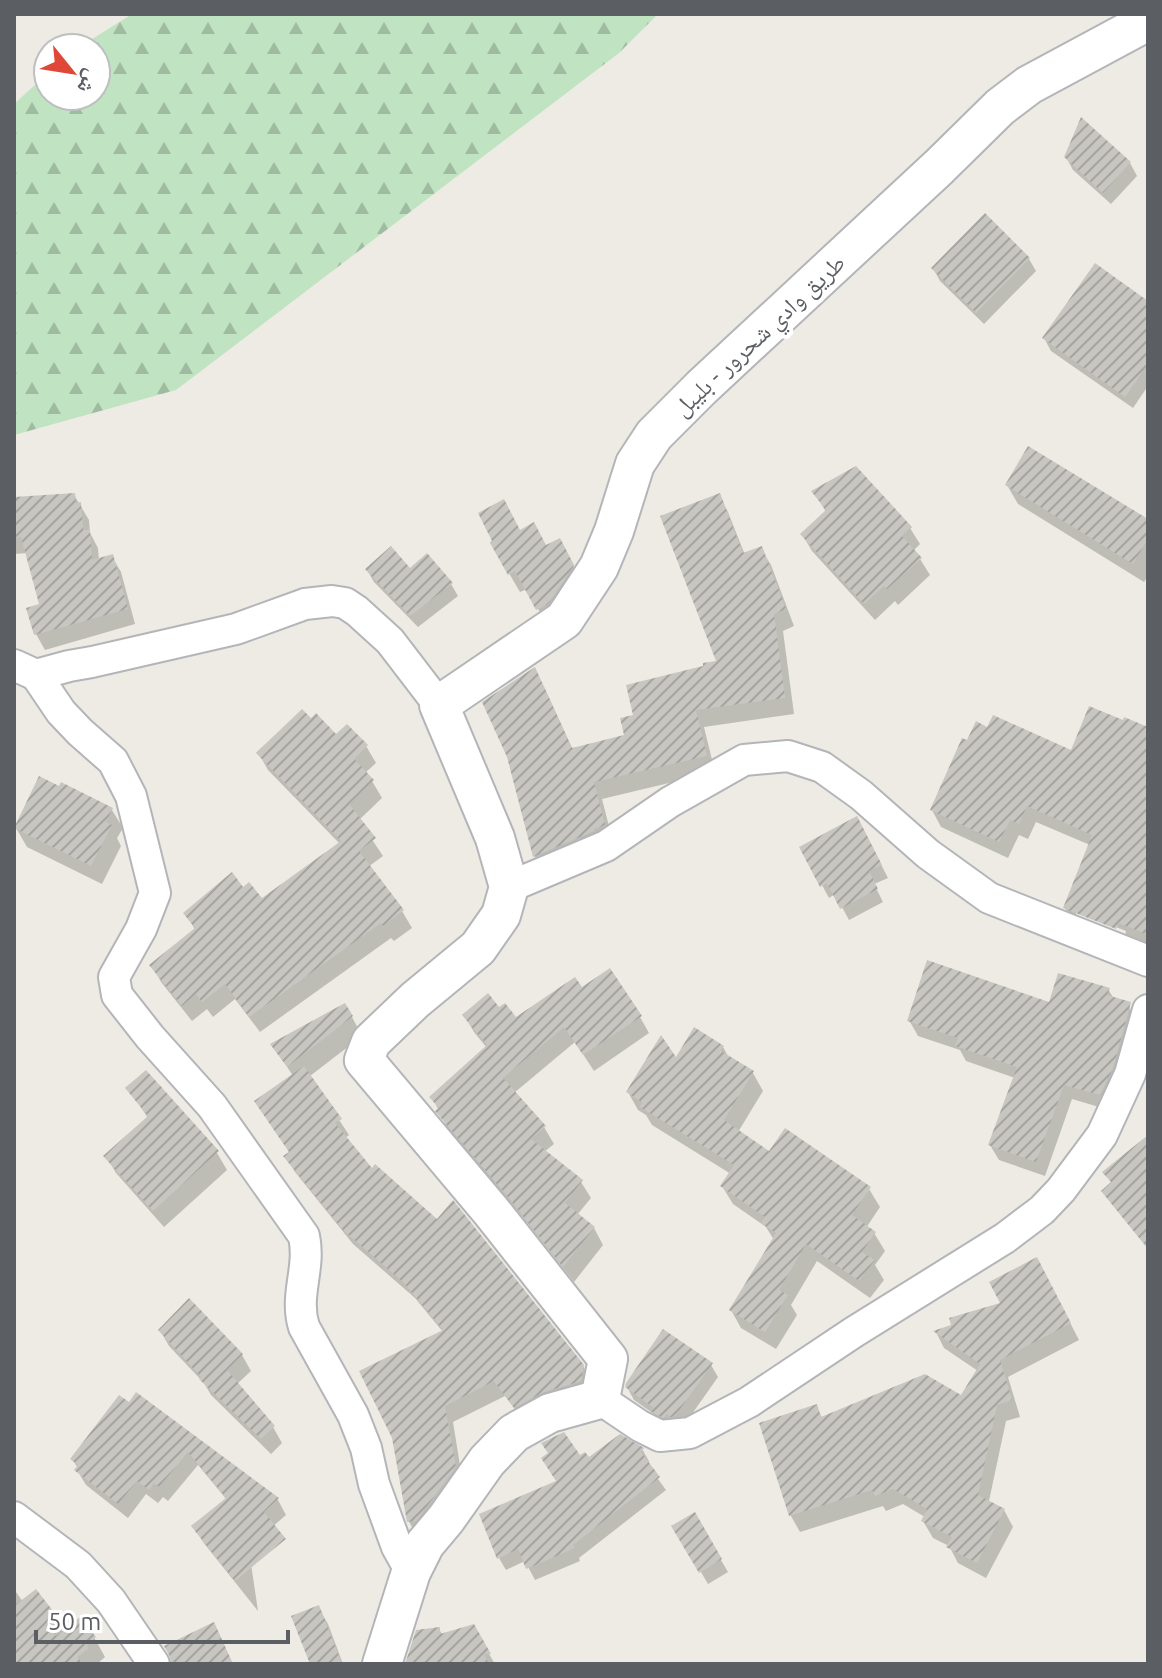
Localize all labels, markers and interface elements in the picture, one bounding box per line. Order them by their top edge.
north arrow [32,32,112,112]
text: ش [71,65,106,99]
street label: طريق وادي شحرور - بليبل [668,249,854,426]
scale bar [36,1594,288,1644]
text: 50 m [48,1608,101,1635]

